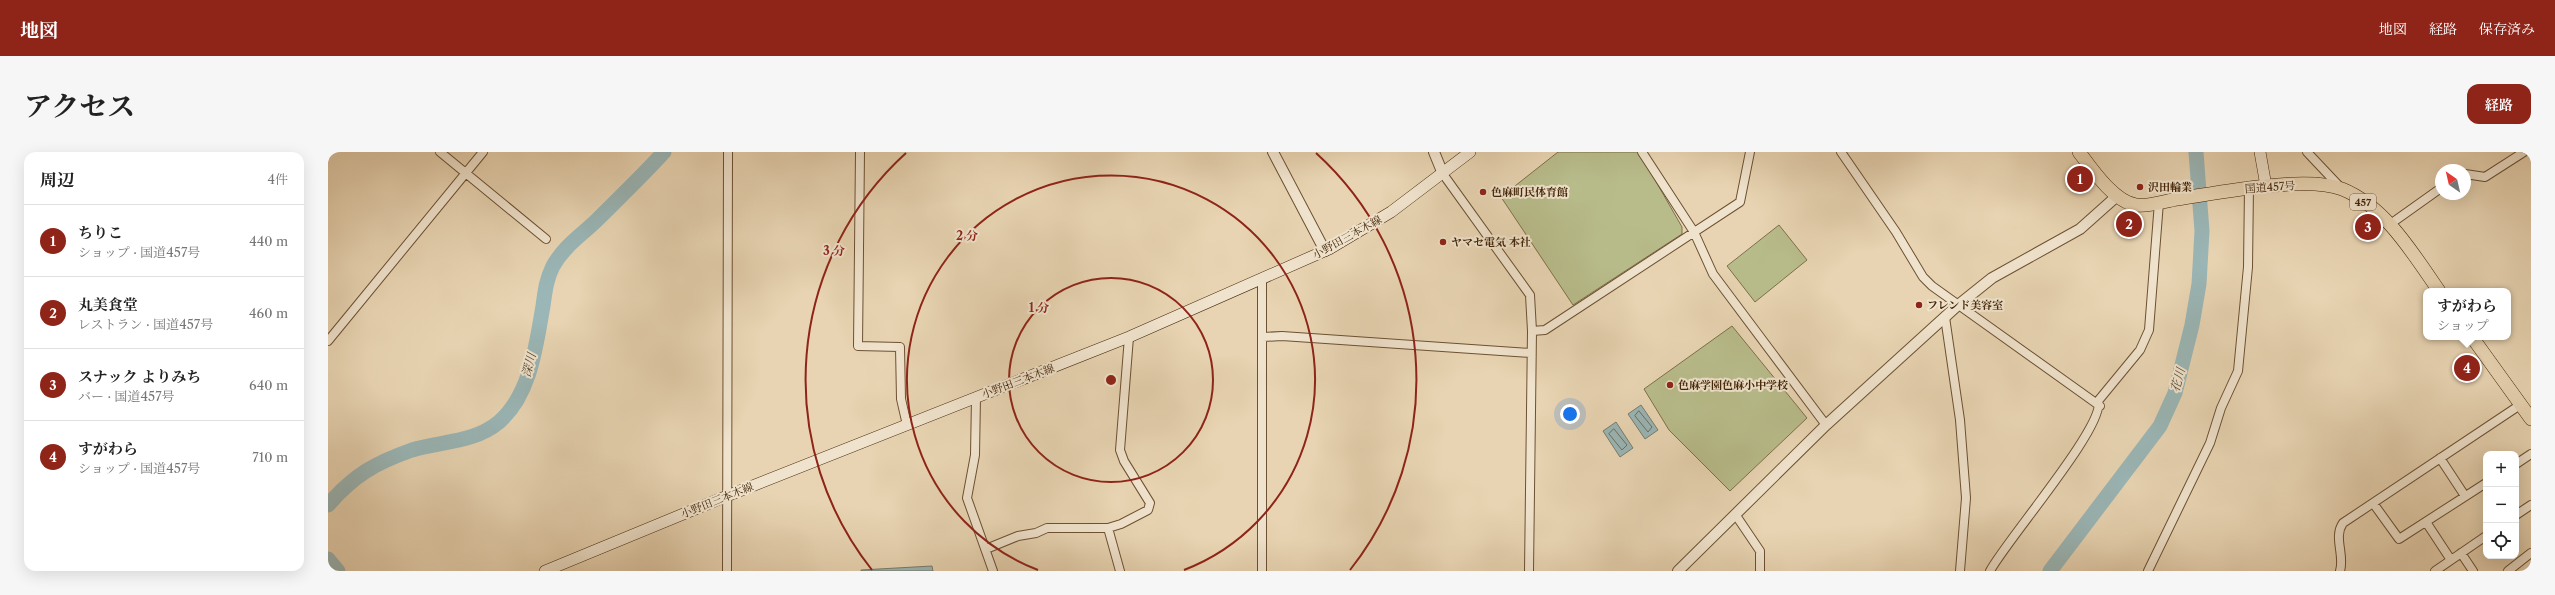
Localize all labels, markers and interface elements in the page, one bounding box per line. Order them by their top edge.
text: 地図 [20,19,58,42]
text: 地図 [2379,20,2407,38]
text: 経路 [2429,20,2457,38]
text: 保存済み [2479,20,2535,38]
button: 経路 [2467,84,2531,124]
text: アクセス [24,89,135,123]
pin: 1 [2067,164,2093,194]
north arrow [2435,164,2471,200]
text: 周辺 [40,170,74,190]
text: 4件 [267,171,288,187]
street label: 国道457号 [2244,178,2296,196]
place label: 沢田輪業 [2148,180,2192,194]
marker: 沢田輪業 [2135,182,2145,192]
place label: 色麻町民体育館 [1491,185,1568,199]
marker: 色麻町民体育館 [1478,187,1488,197]
road number: 457 [2350,194,2376,210]
pin: 2 [2116,209,2142,239]
street label: 小野田三本木線 [1310,212,1384,262]
pin: 3 [2355,212,2381,242]
text: ちりこ [78,223,123,242]
text: 2 分 [956,228,978,243]
text: 1 [50,233,56,249]
text: 440 m [249,233,288,249]
place label: ヤマセ電気 本社 [1451,235,1531,249]
marker: ヤマセ電気 本社 [1438,237,1448,247]
text: 3 分 [823,243,845,258]
text: ショップ · 国道457号 [78,244,200,260]
popup [2423,288,2511,340]
text: 丸美食堂 [78,295,138,314]
text: すがわら [2437,296,2497,315]
place label: フレンド美容室 [1927,298,2003,312]
text: 1 分 [1029,300,1049,315]
marker: フレンド美容室 [1914,300,1924,310]
text: 2 [49,305,57,321]
text: 460 m [249,305,288,321]
text: レストラン · 国道457号 [78,316,213,332]
text: ショップ [2437,317,2489,333]
water label: 深川 [518,349,539,378]
pin: 4 [2454,353,2480,383]
street label: 小野田三本木線 [980,361,1056,401]
water label: 花川 [2167,364,2189,393]
text: スナック よりみち [78,367,201,386]
centre of rings [1104,373,1118,387]
text: 3 [49,377,57,393]
text: 640 m [249,377,288,393]
place label: 色麻学園色麻小中学校 [1678,378,1788,392]
marker: 色麻学園色麻小中学校 [1665,380,1675,390]
text: バー · 国道457号 [78,388,175,404]
your location [1560,404,1580,424]
text: すがわら [78,439,138,458]
text: 4 [49,449,57,465]
text: 710 m [252,449,288,465]
map controls [2483,451,2519,559]
button: + [2483,451,2519,487]
text: ショップ · 国道457号 [78,460,200,476]
street label: 小野田三本木線 [679,479,755,521]
button: − [2483,487,2519,523]
button: locate [2483,523,2519,559]

